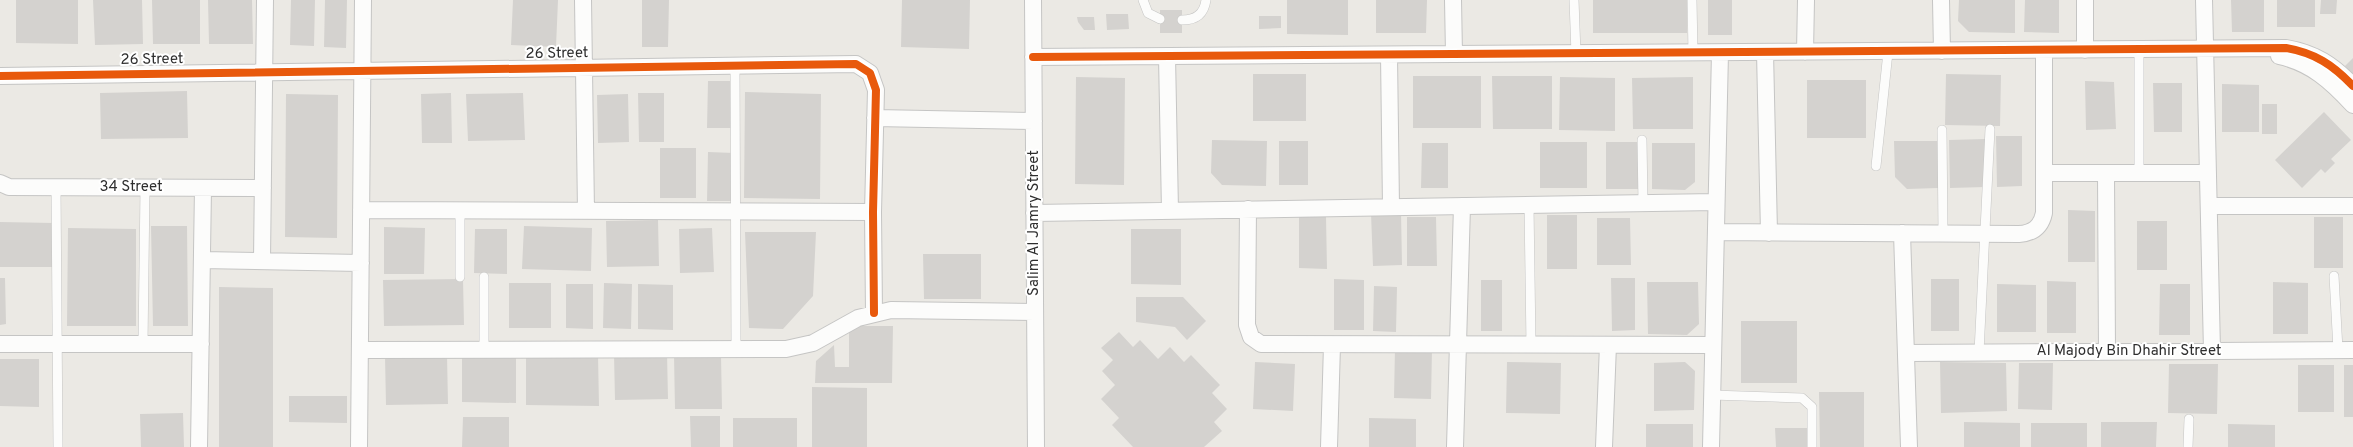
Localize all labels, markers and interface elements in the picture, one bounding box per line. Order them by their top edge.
street label: 26 Street [525,44,589,64]
street label: 26 Street [120,50,184,70]
street label: Salim Al Jamry Street [1025,150,1044,296]
street label: 34 Street [99,178,163,197]
street label: Al Majody Bin Dhahir Street [2036,342,2222,361]

